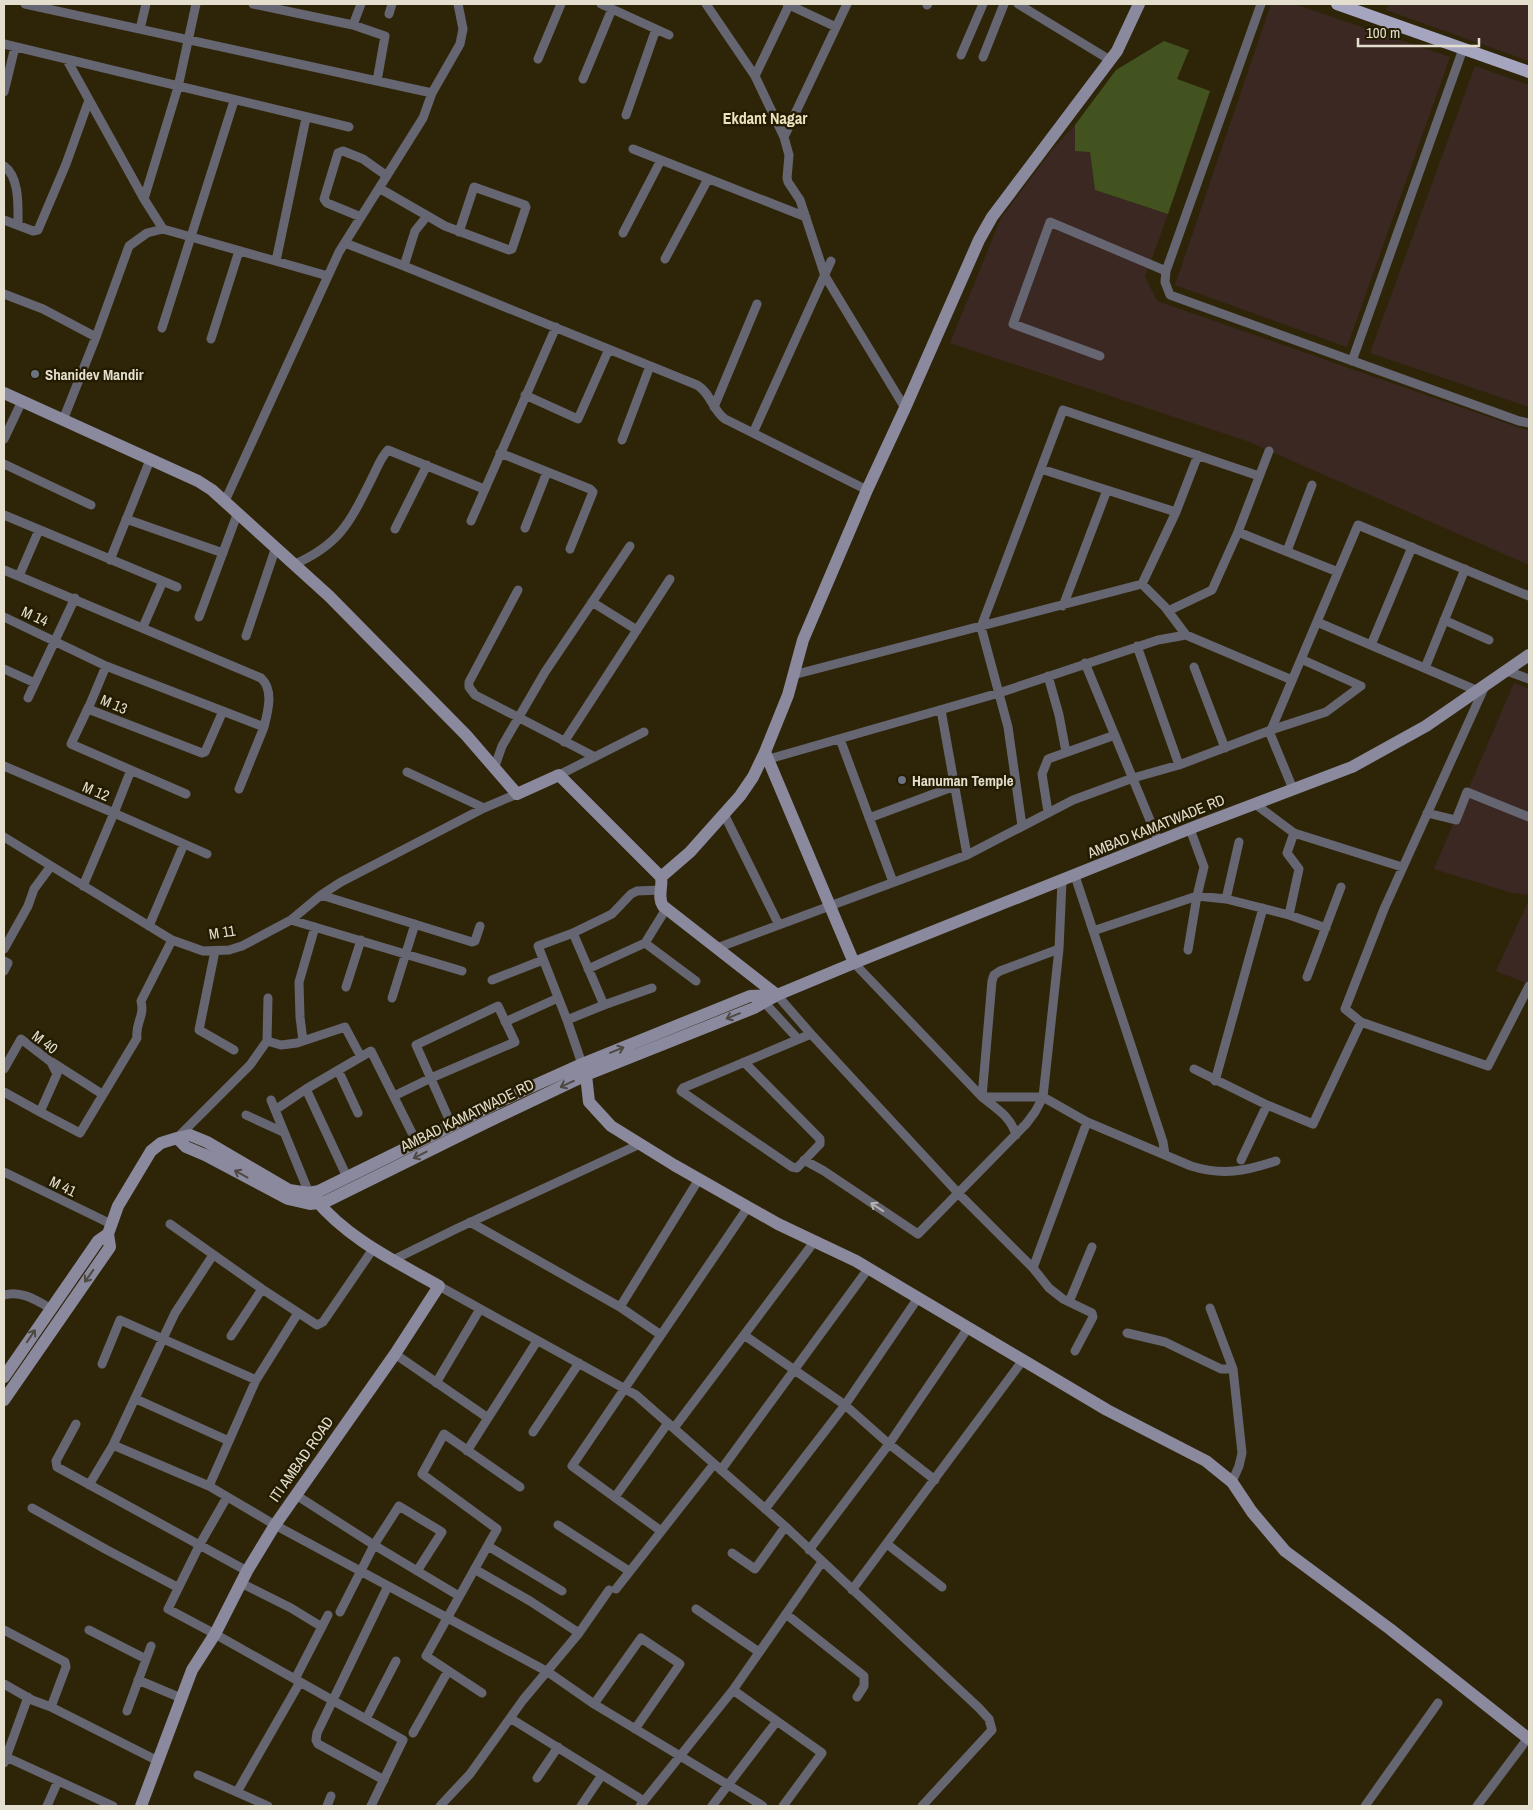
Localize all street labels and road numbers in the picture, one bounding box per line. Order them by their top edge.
street label: M 14 [18,601,52,631]
street label: M 13 [97,689,131,719]
street label: M 12 [79,776,113,806]
street label: AMBAD KAMATWADE RD [1083,789,1228,864]
street label: M 11 [207,920,237,944]
street label: M 40 [28,1025,62,1059]
street label: AMBAD KAMATWADE RD [396,1073,537,1157]
street label: M 41 [46,1171,80,1201]
street label: ITI AMBAD ROAD [264,1412,338,1506]

